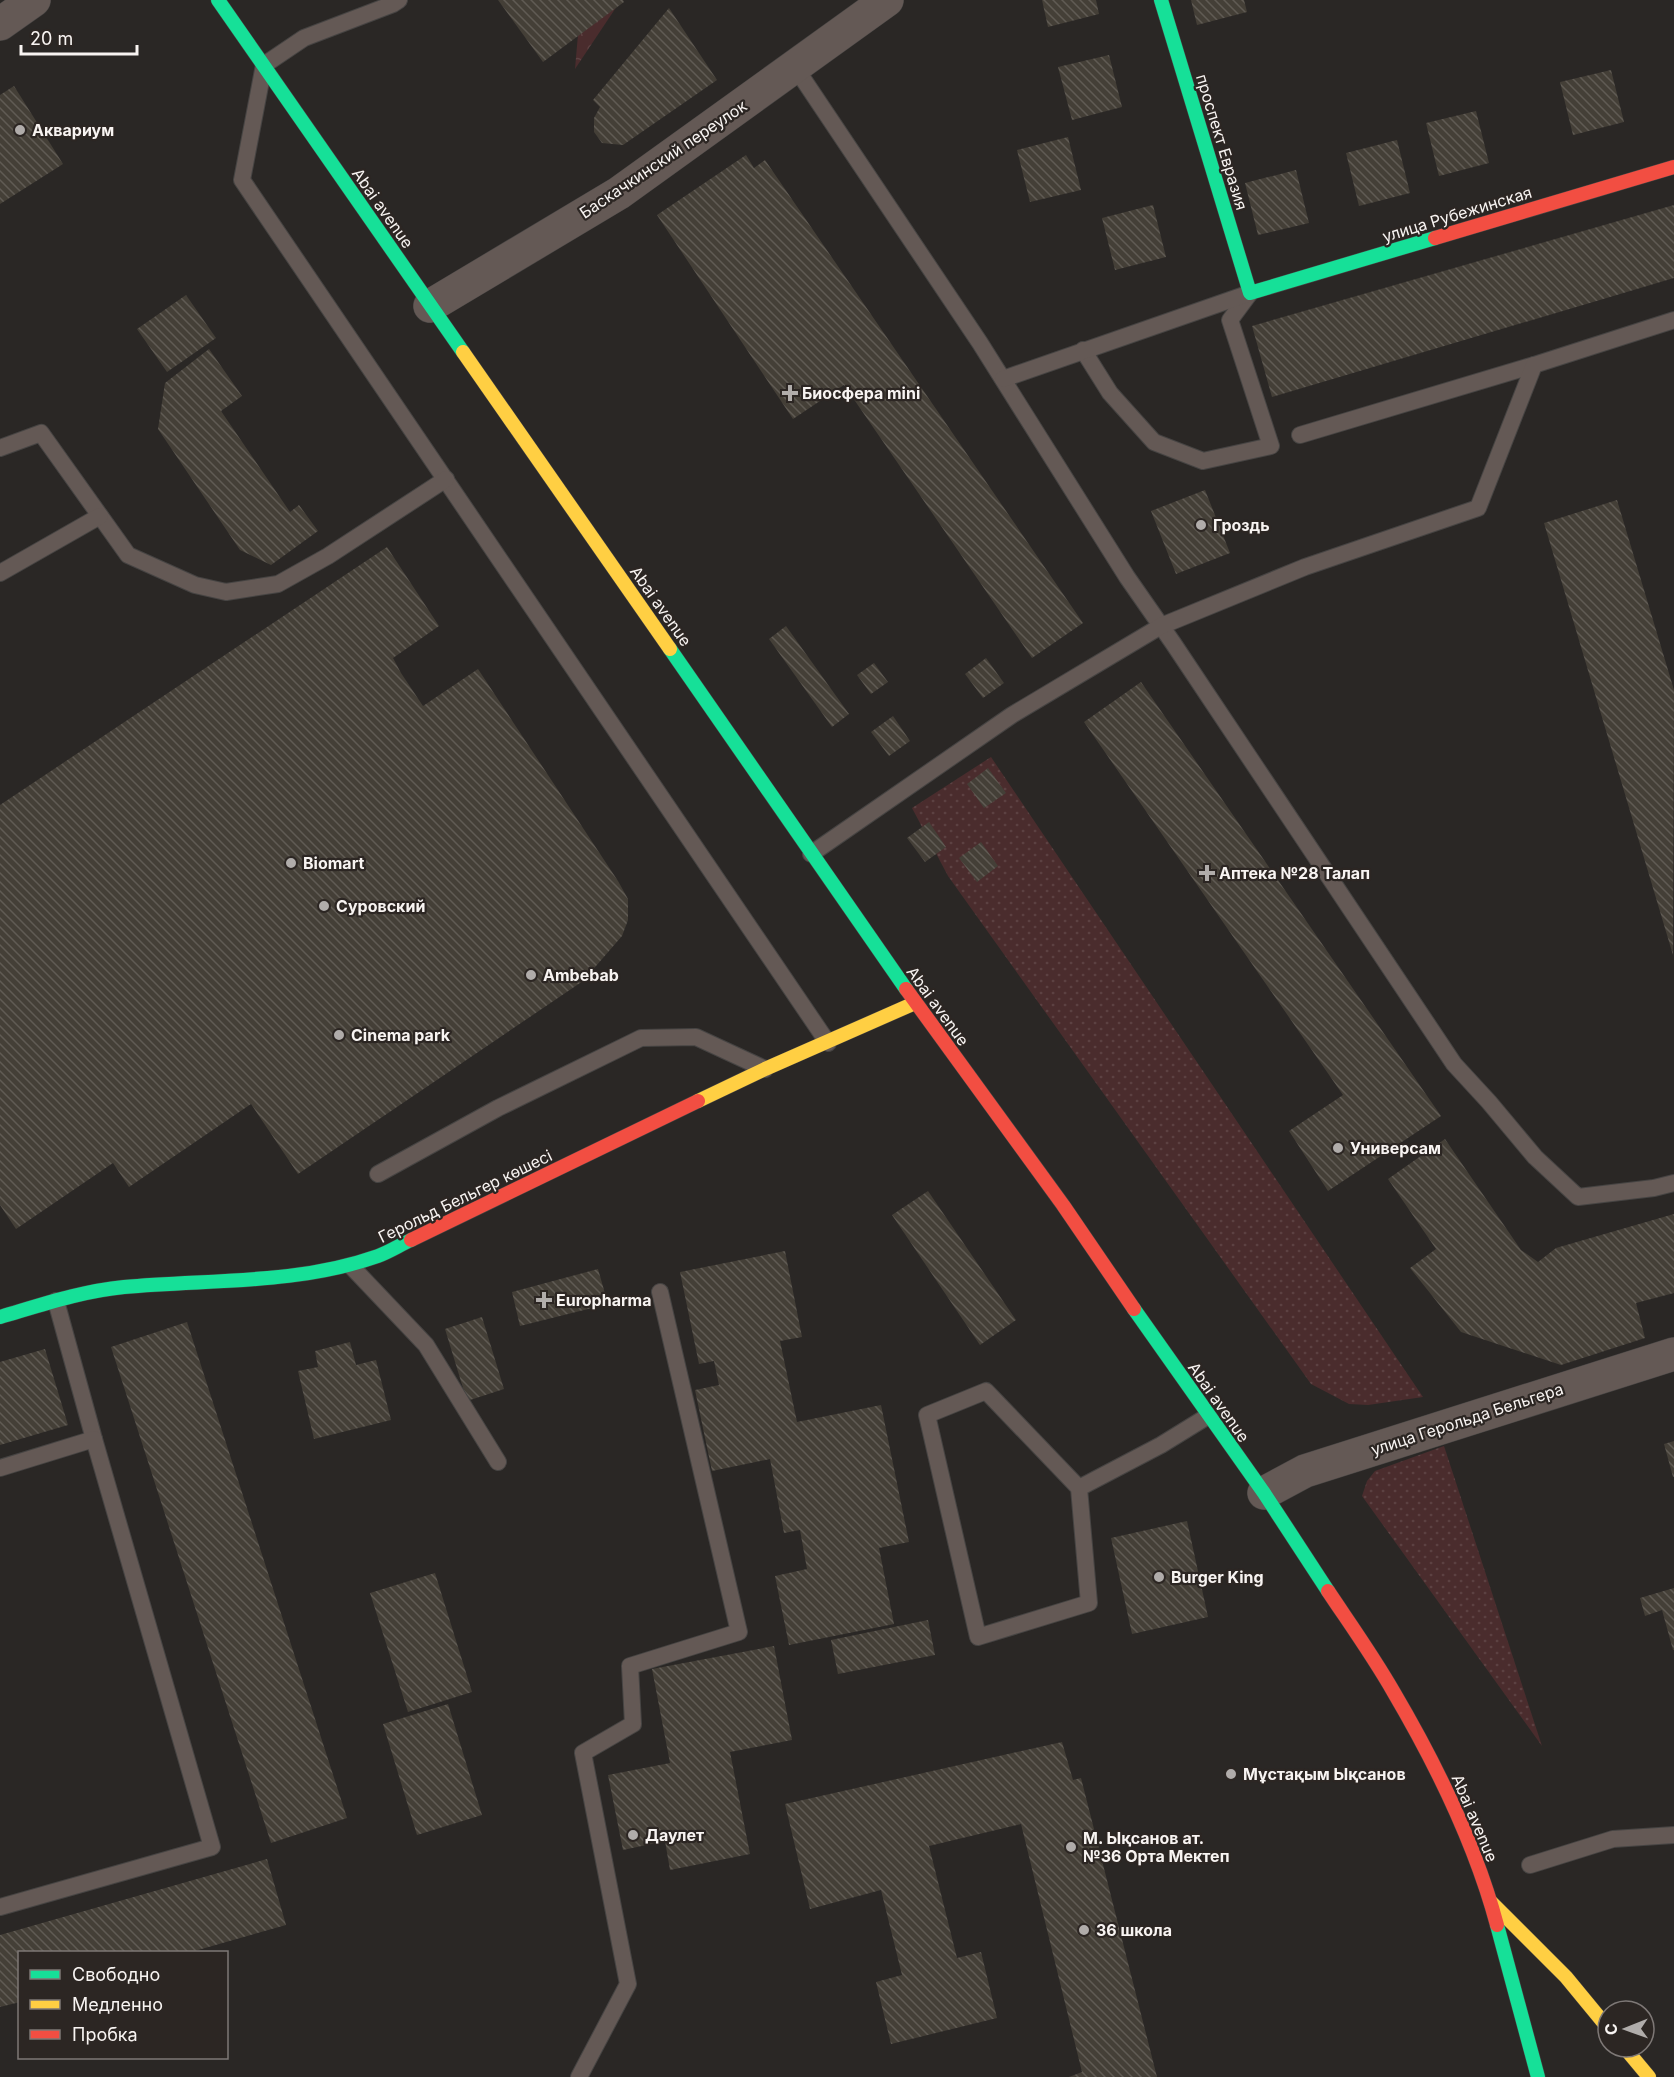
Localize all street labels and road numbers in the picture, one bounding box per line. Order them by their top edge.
street label: проспект Евразия [1192,72,1252,212]
street label: Баскачкинский переулок [576,95,751,223]
street label: Abai avenue [348,164,418,252]
street label: улица Рубежинская [1380,182,1534,246]
street label: Abai avenue [626,562,696,650]
street label: Abai avenue [902,962,974,1050]
street label: Герольд Бельгер көшесі [375,1145,555,1247]
street label: Abai avenue [1184,1358,1254,1446]
street label: улица Герольда Бельгера [1368,1378,1566,1460]
street label: Abai avenue [1448,1771,1502,1865]

